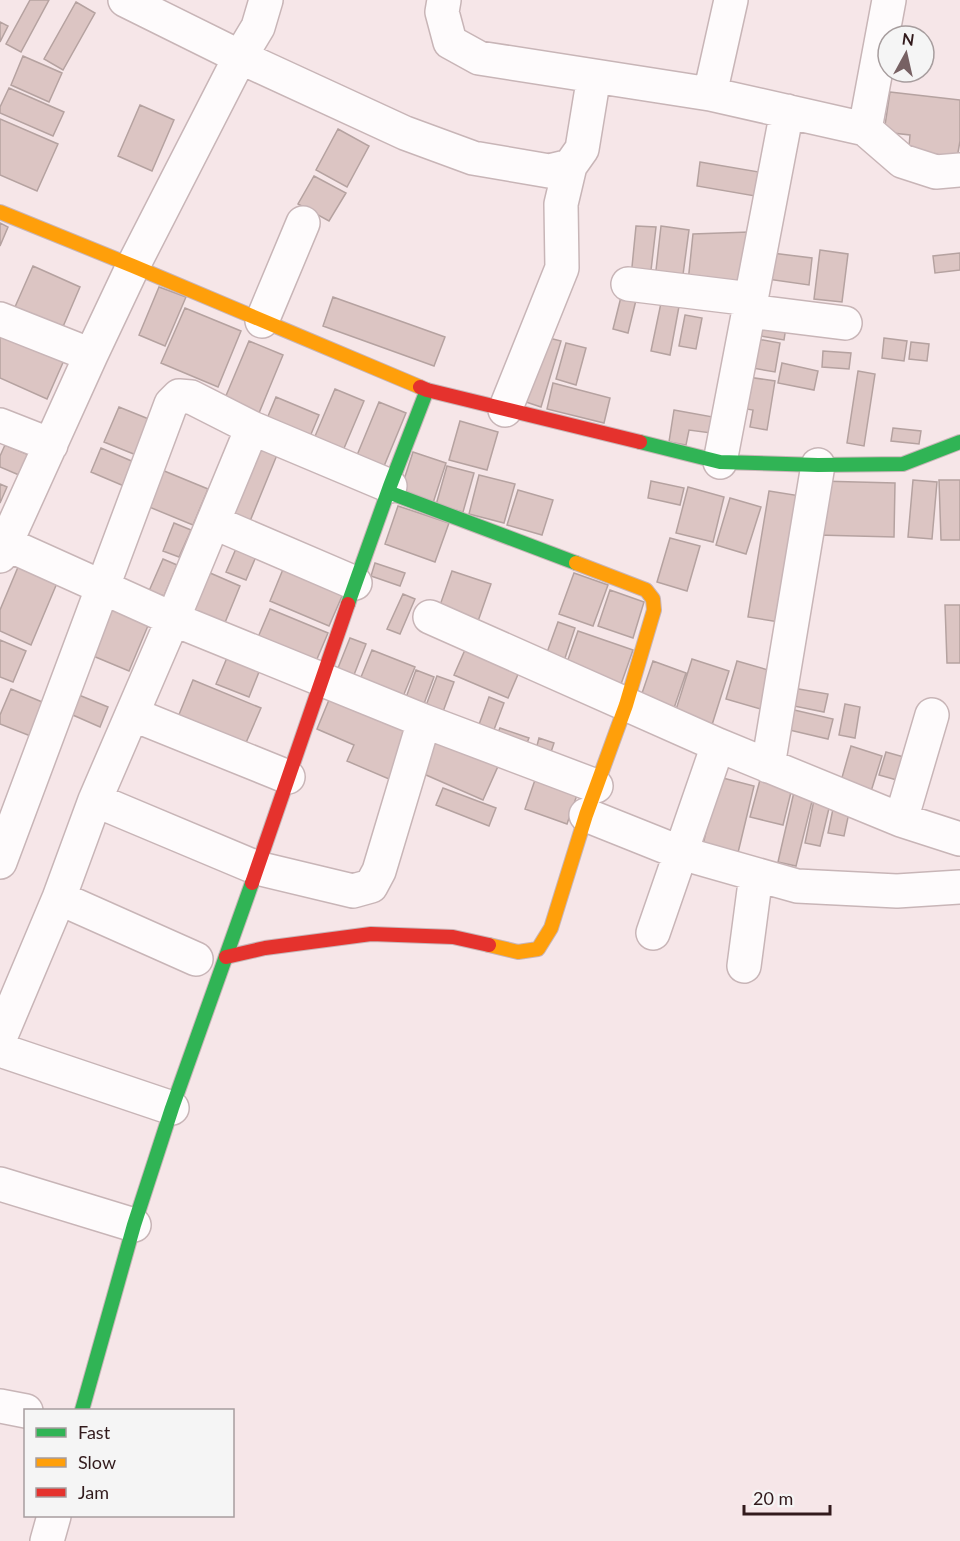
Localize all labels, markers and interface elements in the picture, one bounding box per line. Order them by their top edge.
north arrow [876,24,936,84]
text: N [901,28,916,49]
legend [24,1409,234,1517]
text: Fast [78,1421,111,1443]
text: Slow [78,1451,116,1473]
scale bar [744,1478,830,1516]
text: Jam [78,1481,109,1503]
text: 20 m [753,1487,793,1509]

